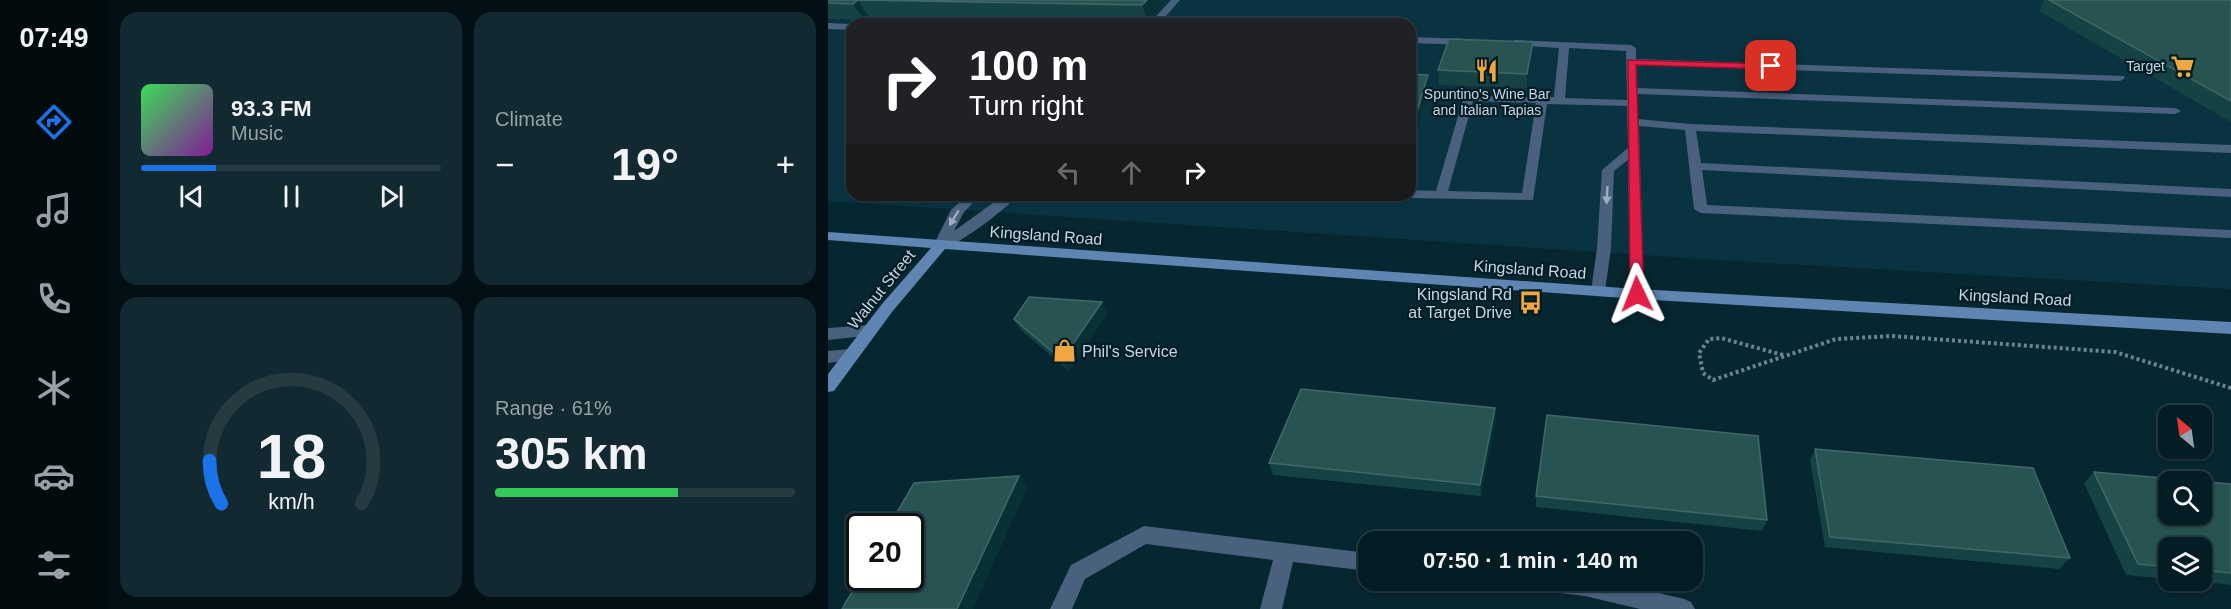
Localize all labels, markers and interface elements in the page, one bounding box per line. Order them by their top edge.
text: 07:49 [19,23,89,53]
pin [1745,40,1796,91]
icon: right [870,42,948,120]
text: 100 m [969,42,1088,89]
icon: arrive [1754,49,1787,82]
supermarket icon: Target [2170,53,2196,79]
restaurant icon: Spuntino's Wine Bar and Italian Tapias [1474,57,1500,83]
place label: Target [2126,58,2165,74]
place label: Spuntino's Wine Bar and Italian Tapias [1424,86,1551,118]
text: Turn right [969,91,1084,121]
text: 93.3 FM [231,96,312,121]
icon: directions [33,101,75,143]
text: Climate [495,108,563,130]
text: Music [231,122,283,144]
text: 19° [611,139,679,190]
text: − [495,146,514,183]
text: + [776,146,795,183]
icon: left [1052,156,1085,189]
icon: ahead [1115,156,1148,189]
icon: right [1178,156,1211,189]
icon: previous [175,180,208,213]
icon: pause [275,180,308,213]
icon: next [375,180,408,213]
one-way arrow [1602,186,1611,205]
icon: music [33,189,75,231]
one-way arrow [949,210,959,227]
street label: Kingsland Road [989,223,1103,248]
street label: Walnut Street [844,246,919,332]
street label: Kingsland Road [1473,257,1587,282]
position arrow [1605,262,1669,326]
icon: phone [33,278,75,320]
place label: Kingsland Rd at Target Drive [1408,286,1512,321]
street label: Kingsland Road [1958,286,2072,309]
bus stop icon: Kingsland Rd at Target Drive [1517,290,1543,316]
shop icon: Phil's Service [1051,338,1077,364]
place label: Phil's Service [1082,343,1178,360]
icon: climate [33,367,75,409]
text: Range · 61% [495,397,612,419]
north arrow [2158,405,2212,459]
map controls [2158,405,2212,591]
text: 18 [256,422,326,491]
text: 305 km [495,428,648,479]
icon: car [33,455,75,497]
button: search [2158,471,2212,525]
text: km/h [268,490,314,514]
speed limit sign: 20 [846,513,924,591]
button: layers [2158,537,2212,591]
icon: filters [33,544,75,586]
text: 07:50 · 1 min · 140 m [1423,548,1638,573]

